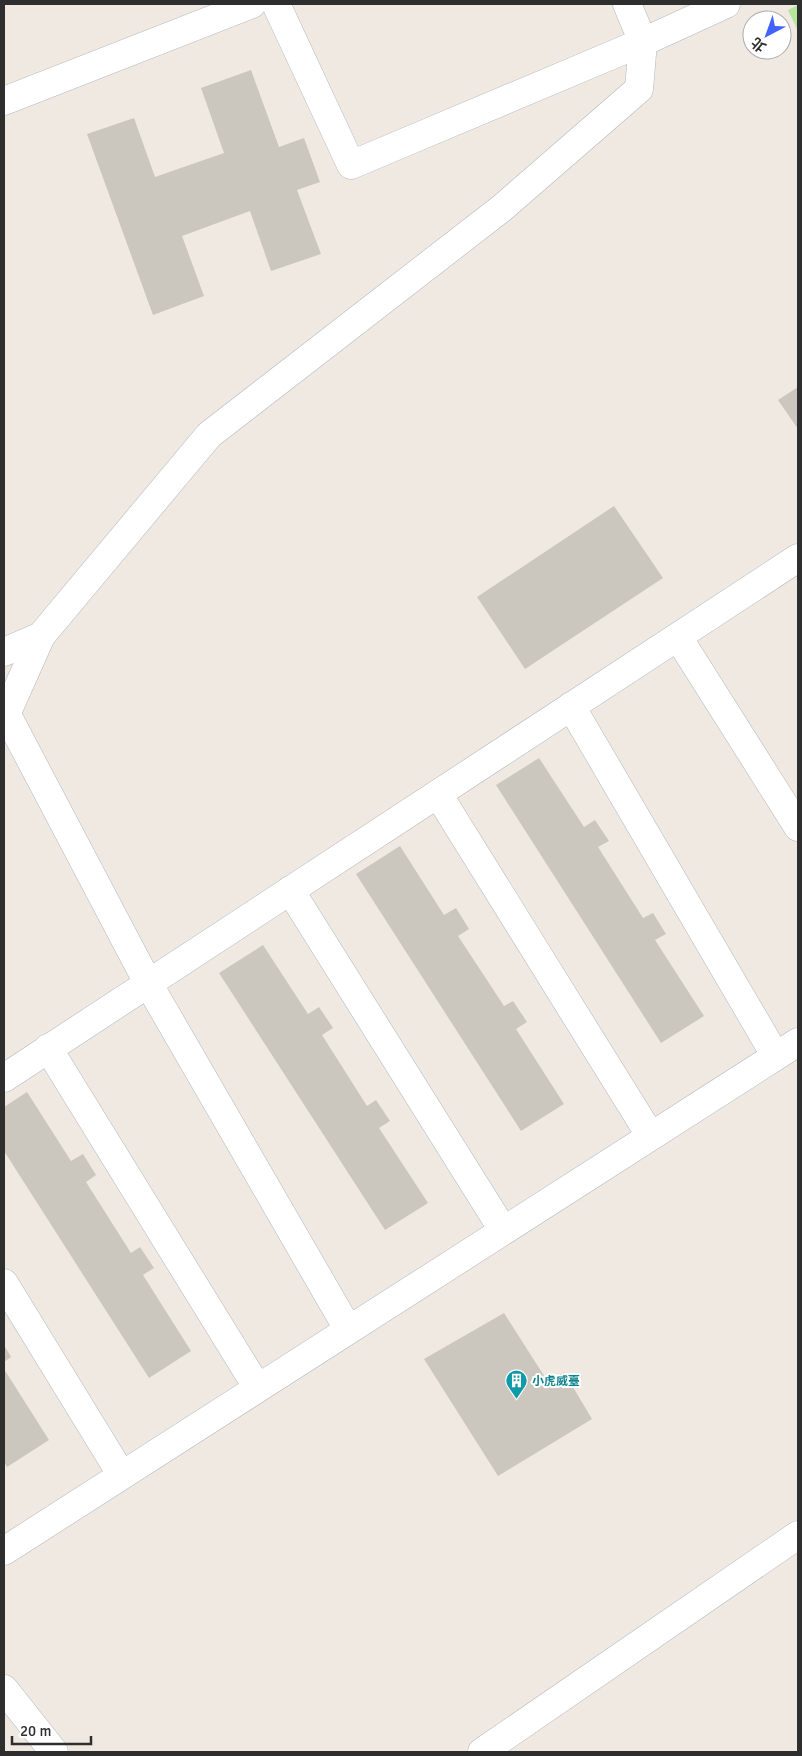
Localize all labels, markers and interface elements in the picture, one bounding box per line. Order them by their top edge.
north arrow [742,10,792,60]
text: 北 [748,33,770,55]
building icon: 小虎威臺 [504,1369,528,1400]
place label: 小虎威臺 [532,1374,580,1389]
scale bar [12,1714,91,1746]
text: 20 m [20,1722,51,1740]

